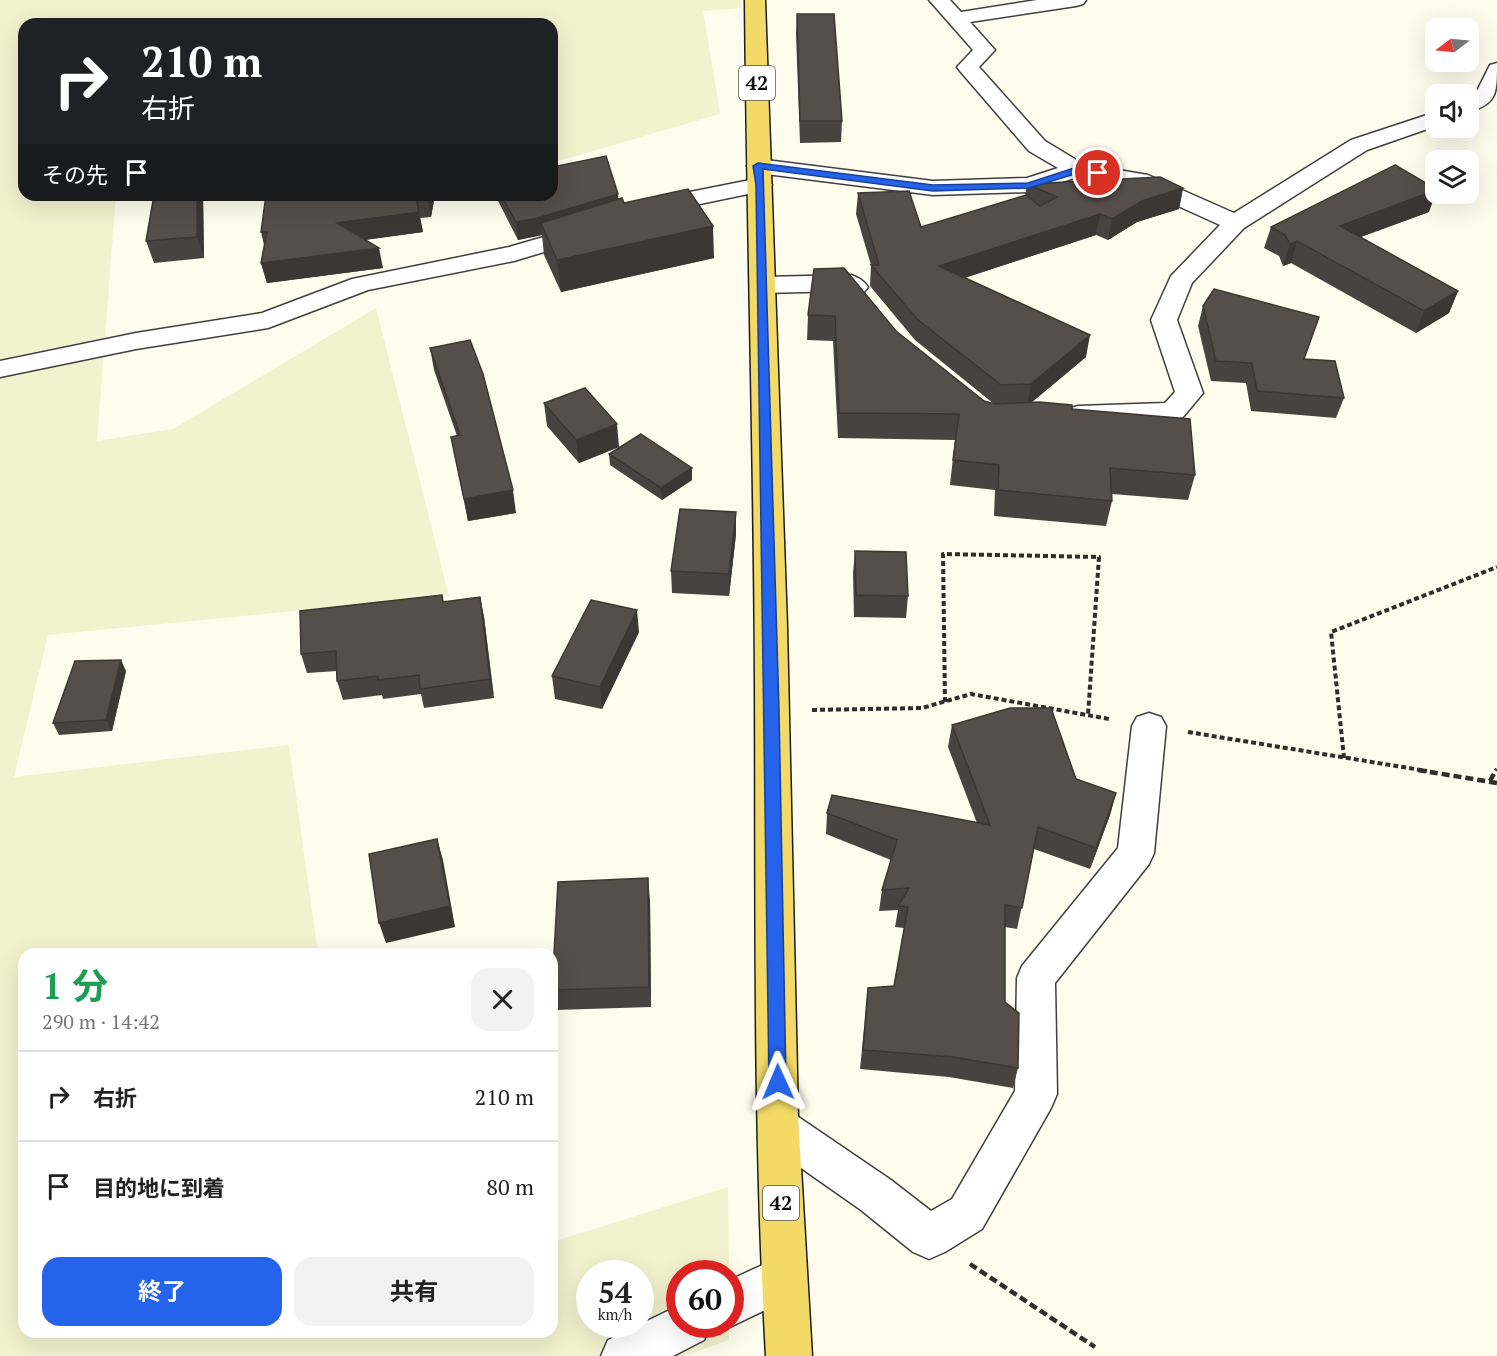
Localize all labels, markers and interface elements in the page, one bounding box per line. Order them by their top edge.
north arrow [1425,18,1479,72]
map controls [1425,18,1479,204]
text: 210 m [141,33,262,89]
icon: right [42,42,120,120]
road number: 42 [739,66,775,100]
button: sound [1425,84,1479,138]
text: 右折 [141,90,195,126]
pin [1072,147,1123,198]
button: layers [1425,150,1479,204]
icon: arrive [120,156,153,189]
icon: arrive [1081,156,1114,189]
text: その先 [42,160,108,189]
text: 1 分 [42,962,108,1009]
button: close [471,968,534,1031]
text: 290 m · 14:42 [42,1008,160,1035]
position arrow [746,1050,810,1114]
icon: right [42,1080,75,1113]
text: 210 m [474,1082,534,1111]
text: 右折 [93,1083,137,1112]
icon: arrive [42,1170,75,1203]
text: 80 m [486,1172,534,1201]
text: 目的地に到着 [93,1173,225,1202]
road number: 42 [763,1186,799,1220]
button: 終了 [42,1257,282,1326]
button: 共有 [294,1257,534,1326]
speed limit sign: 60 [666,1260,744,1338]
text: 54 [598,1272,632,1312]
text: km/h [598,1304,632,1324]

